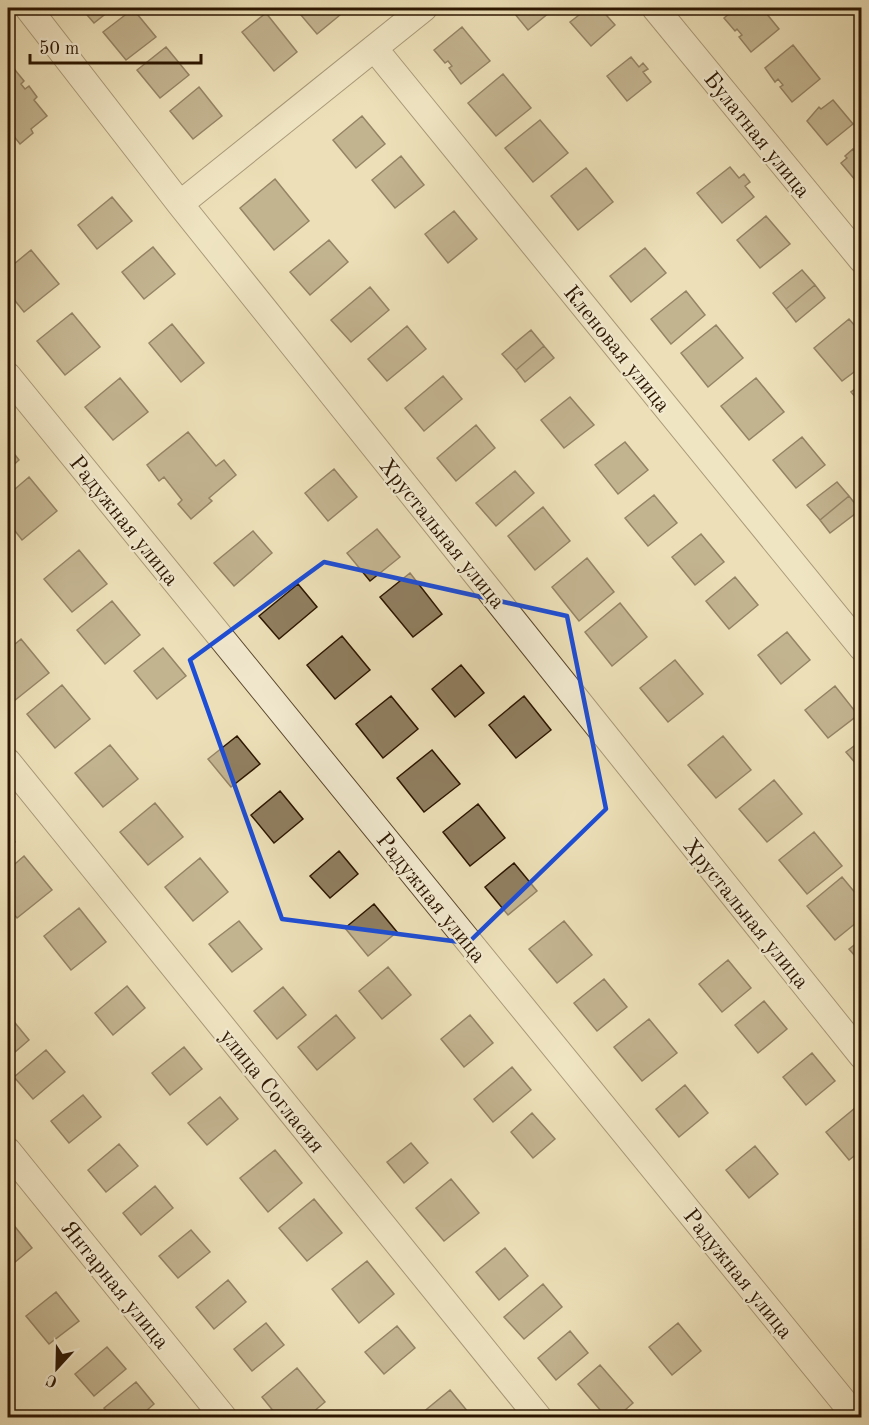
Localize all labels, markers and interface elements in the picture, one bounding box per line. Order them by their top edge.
scale bar [30,27,201,65]
text: 50 m [39,40,79,58]
street label: Булатная улица [699,68,814,203]
street label: Кленовая улица [559,282,674,417]
street label: Радужная улица [64,452,182,591]
street label: Хрустальная улица [374,455,509,613]
street label: Радужная улица [371,829,489,968]
street label: Хрустальная улица [678,835,813,993]
street label: улица Согласия [215,1025,328,1157]
street label: Радужная улица [678,1205,796,1344]
street label: Янтарная улица [56,1217,173,1354]
north arrow [27,1338,87,1398]
text: С [44,1371,60,1389]

